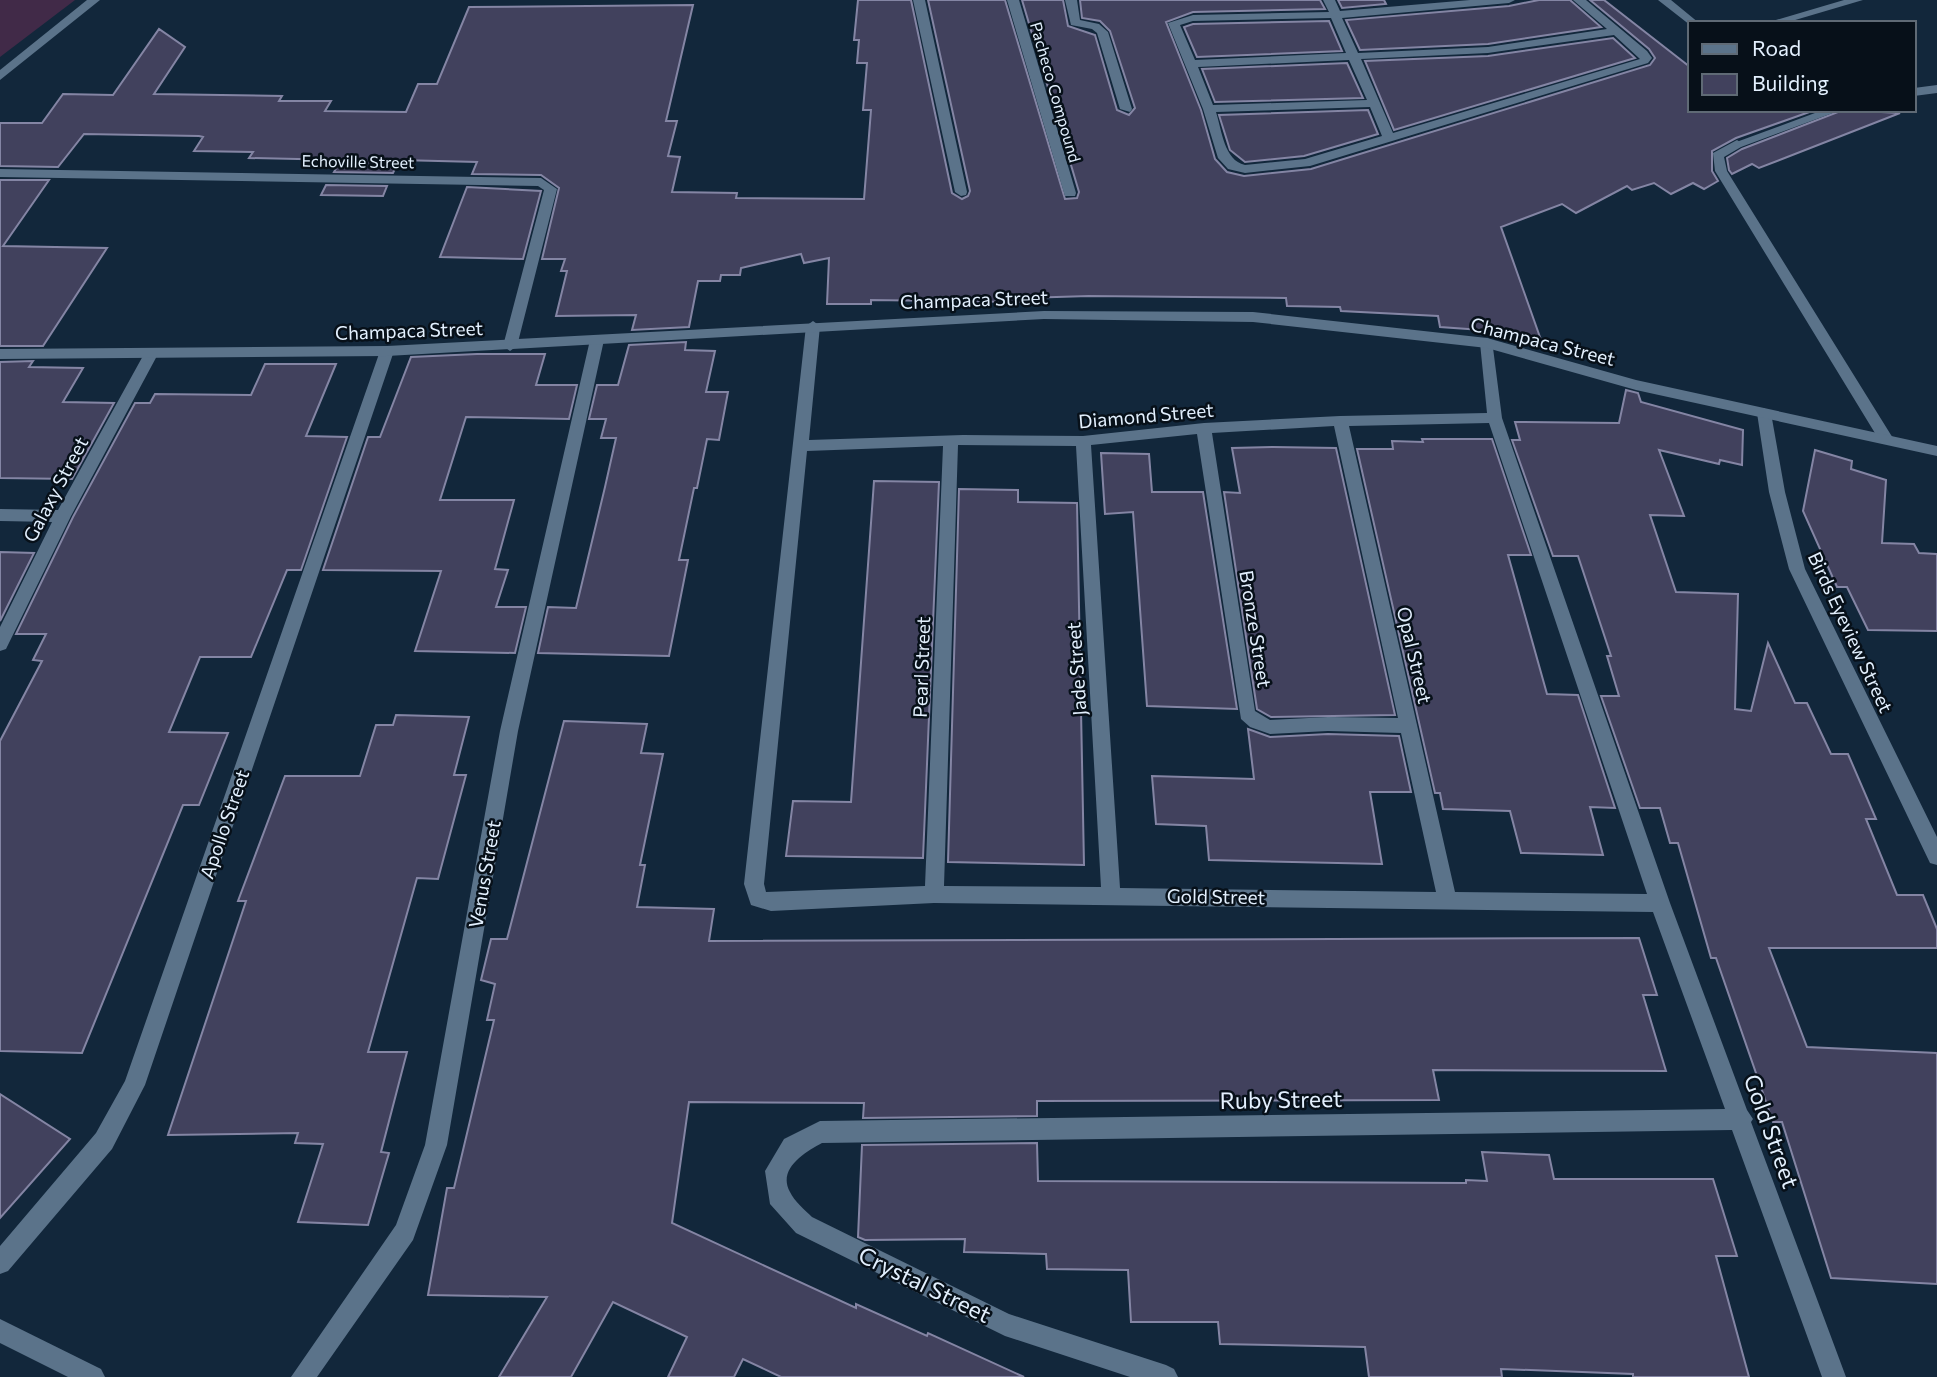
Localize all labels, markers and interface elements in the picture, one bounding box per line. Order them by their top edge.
street label: Pacheco Compound [1027,20,1085,164]
legend [1688,21,1916,112]
text: Road [1752,35,1801,60]
text: Building [1752,70,1829,95]
street label: Echoville Street [301,151,415,171]
street label: Champaca Street [900,285,1049,313]
street label: Champaca Street [1468,312,1618,370]
street label: Champaca Street [335,316,484,344]
street label: Diamond Street [1077,398,1215,432]
street label: Galaxy Street [18,432,92,546]
street label: Birds Eyeview Street [1804,548,1898,716]
street label: Bronze Street [1235,569,1277,690]
street label: Opal Street [1393,604,1437,706]
street label: Pearl Street [908,616,934,718]
street label: Jade Street [1061,621,1091,717]
street label: Apollo Street [195,766,254,882]
street label: Venus Street [463,818,505,930]
street label: Gold Street [1167,884,1266,908]
street label: Gold Street [1738,1070,1806,1192]
street label: Ruby Street [1219,1084,1343,1114]
street label: Crystal Street [854,1240,996,1328]

